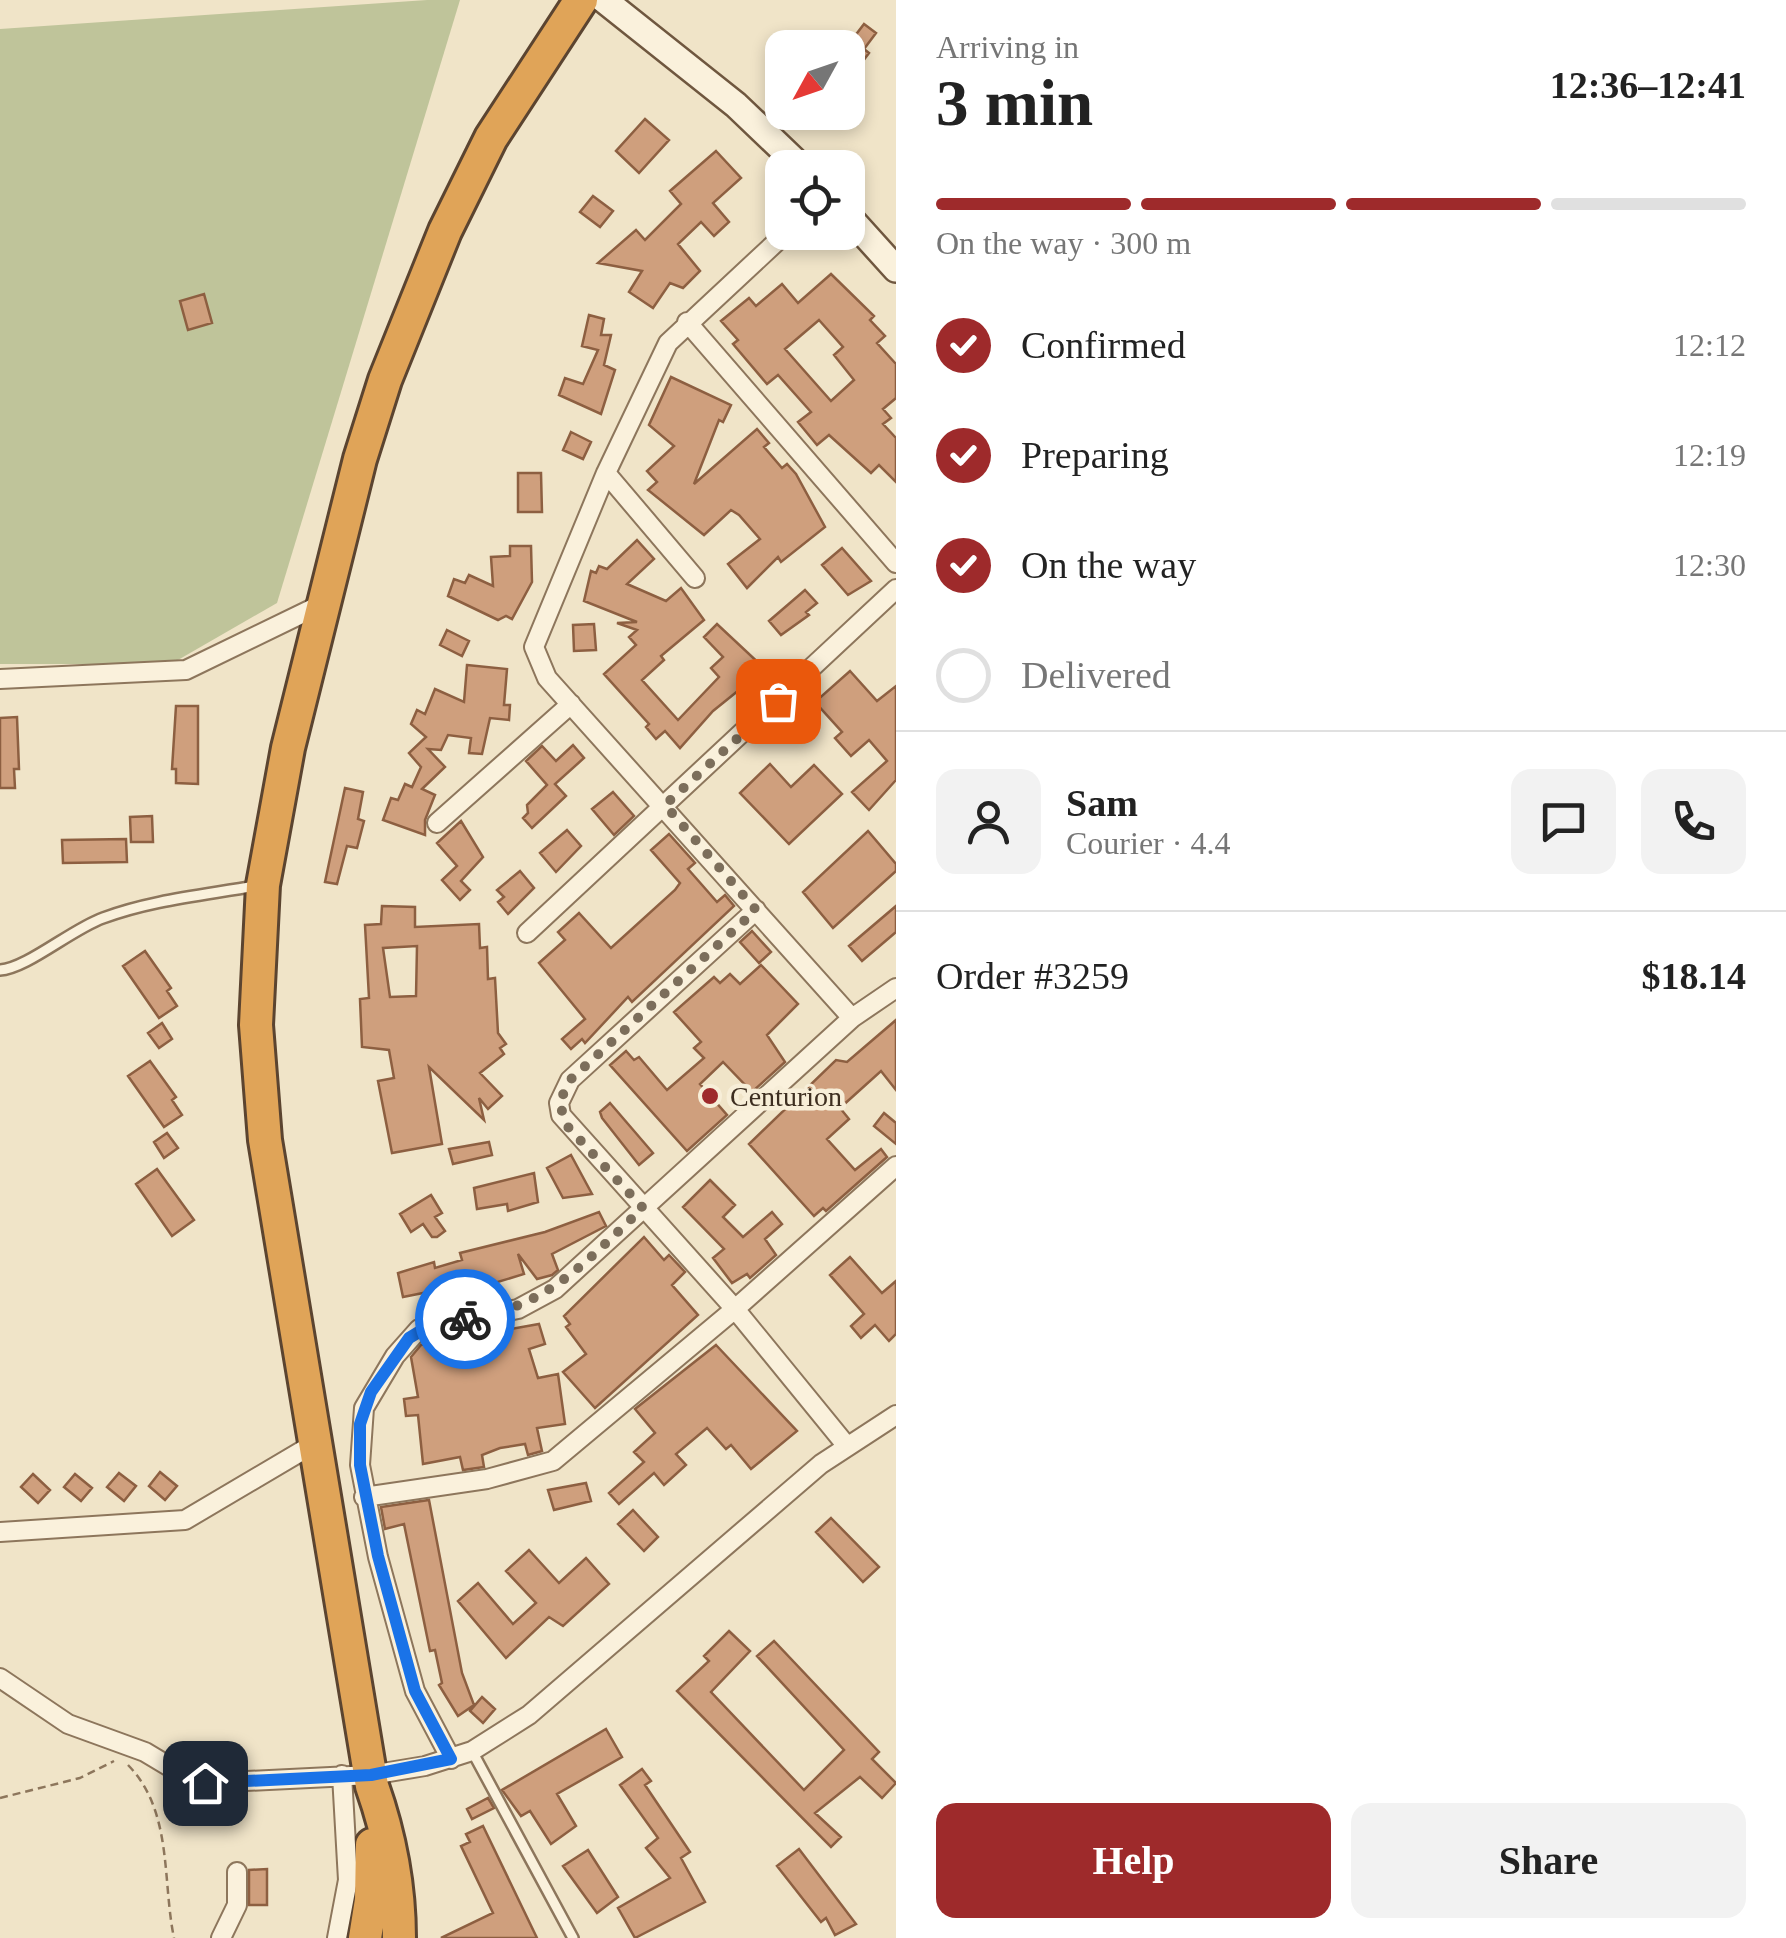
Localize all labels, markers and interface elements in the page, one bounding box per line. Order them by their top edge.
text: Arriving in [936,29,1079,65]
north arrow [765,30,865,130]
map controls [765,30,865,250]
text: 12:36–12:41 [1550,64,1746,106]
text: 3 min [936,67,1093,139]
button: locate [765,150,865,250]
text: On the way · 300 m [936,225,1191,261]
icon: check [936,318,991,373]
text: Confirmed [1021,324,1186,366]
text: 12:12 [1673,327,1746,363]
icon: check [936,428,991,483]
text: Preparing [1021,434,1169,476]
text: 12:19 [1673,437,1746,473]
icon: check [936,538,991,593]
text: On the way [1021,544,1196,586]
text: 12:30 [1673,547,1746,583]
text: Delivered [1021,654,1171,696]
pin [736,659,821,744]
icon: bag [751,674,806,729]
button: person [936,769,1041,874]
button: chat [1511,769,1616,874]
button: phone [1641,769,1746,874]
text: Sam [1066,782,1138,824]
text: Courier · 4.4 [1066,825,1230,861]
text: Order #3259 [936,955,1129,997]
text: $18.14 [1642,955,1746,997]
place label: Centurion [730,1081,842,1112]
marker: Centurion [699,1085,721,1107]
courier [415,1269,515,1369]
icon: bike [438,1292,493,1347]
pin [163,1741,248,1826]
icon: home [178,1756,233,1811]
button: Help [936,1803,1331,1918]
button: Share [1351,1803,1746,1918]

